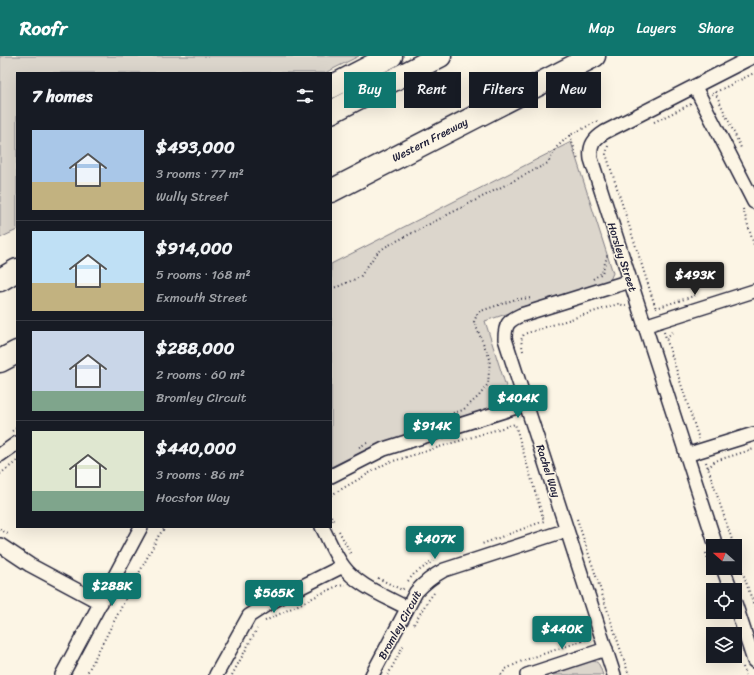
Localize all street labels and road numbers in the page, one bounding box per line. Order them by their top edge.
street label: Western Freeway [389,113,472,167]
street label: Horsley Street [602,220,642,294]
street label: Rachel Way [530,442,566,500]
street label: Bromley Circuit [373,587,427,663]

